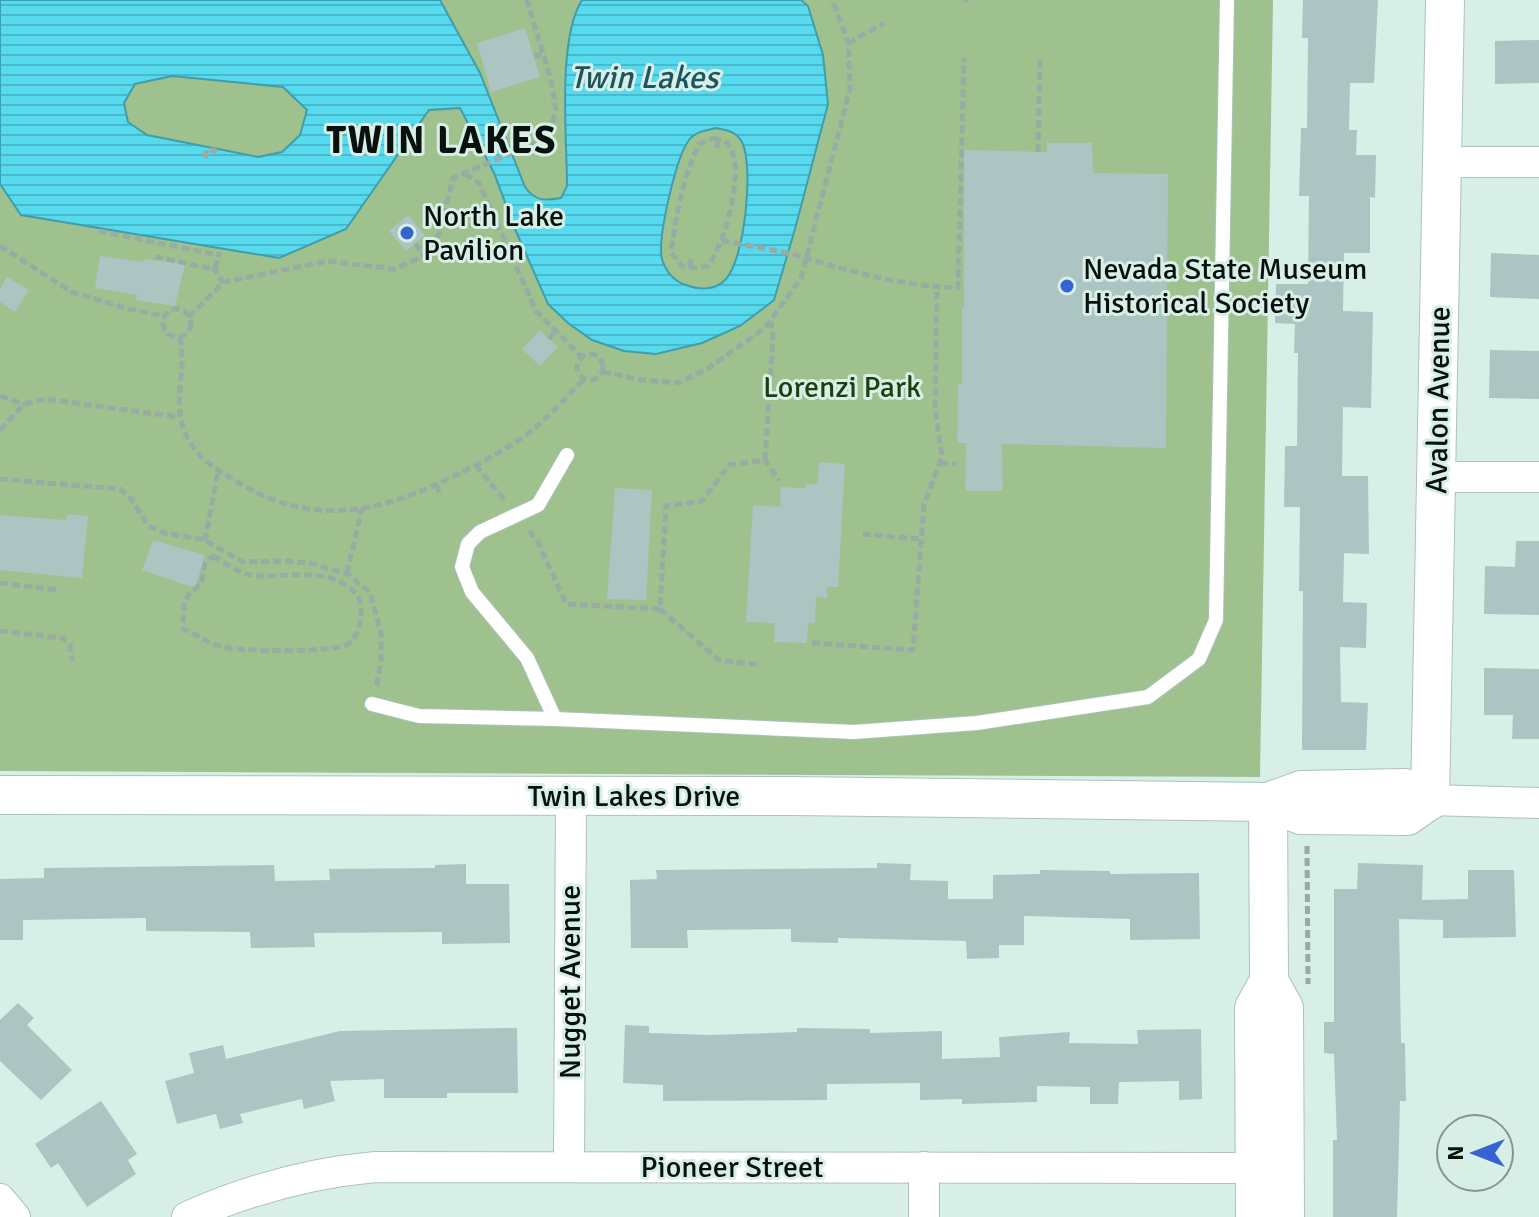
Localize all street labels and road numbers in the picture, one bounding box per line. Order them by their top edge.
street label: Avalon Avenue [1418,306,1459,494]
street label: Twin Lakes Drive [528,778,740,815]
street label: Nugget Avenue [552,885,589,1079]
street label: Pioneer Street [641,1149,823,1186]

